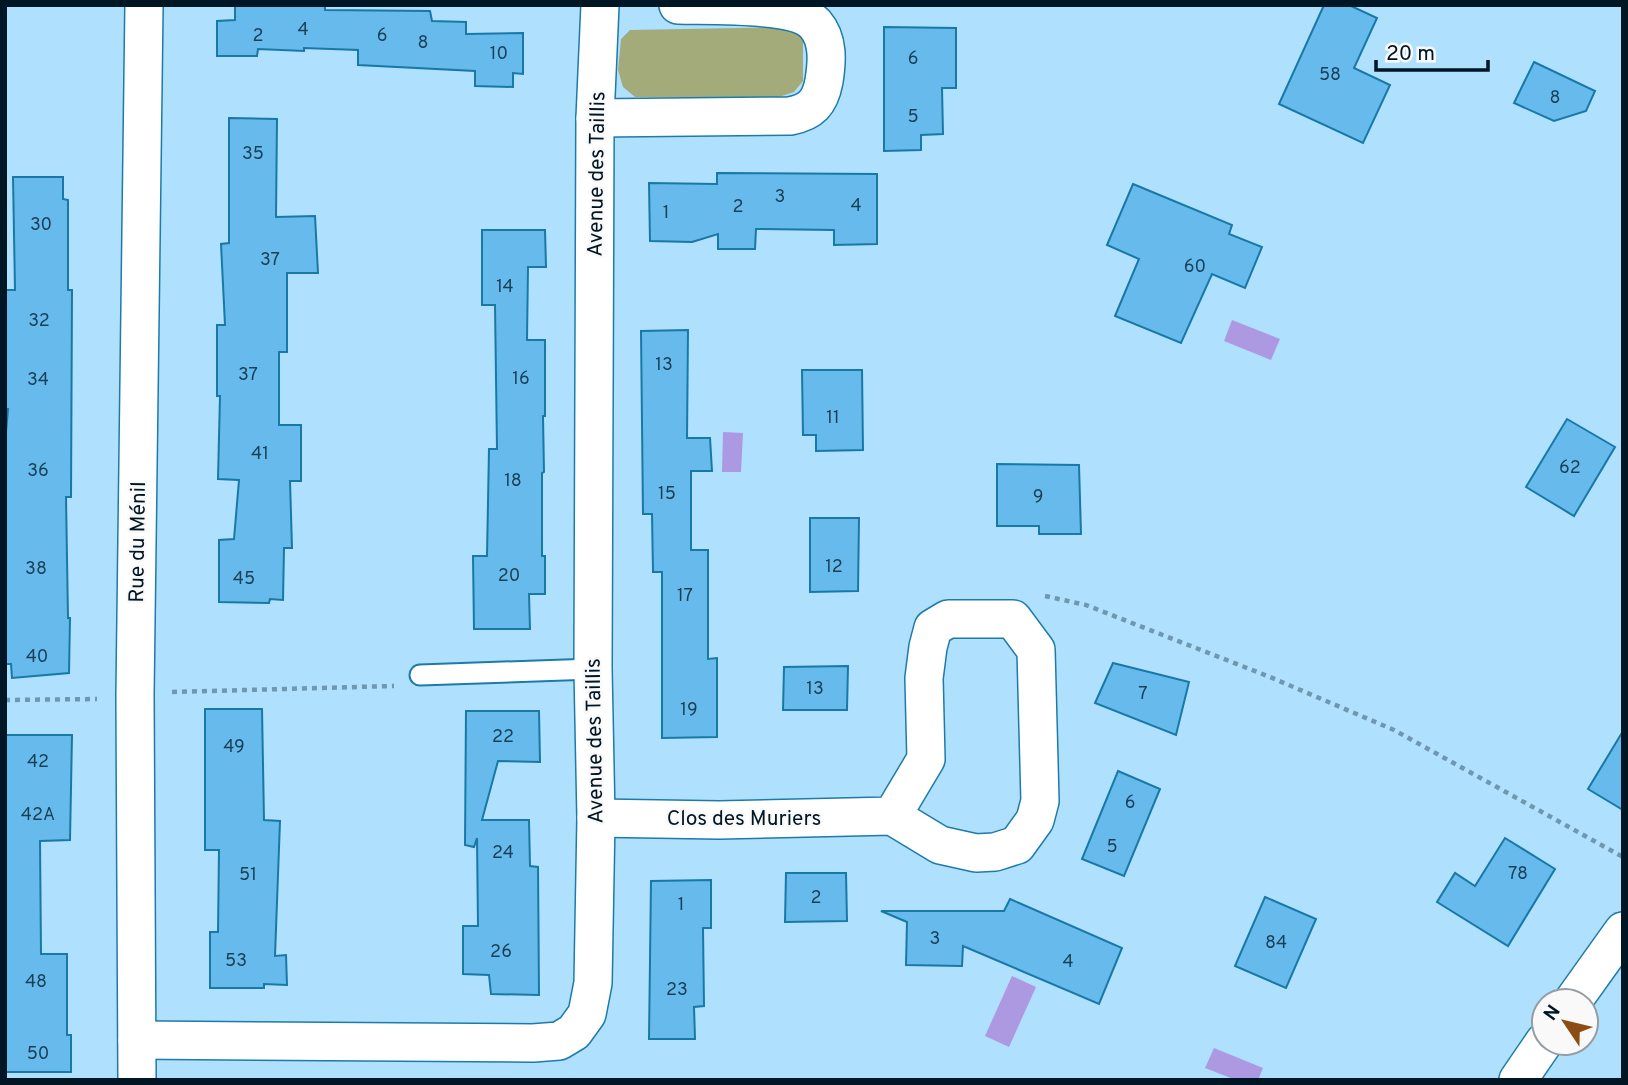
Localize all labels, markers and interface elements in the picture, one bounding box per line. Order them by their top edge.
house number: 4 [297,19,309,42]
house number: 2 [252,25,264,48]
house number: 6 [377,25,387,48]
scale bar [1376,28,1488,72]
house number: 8 [418,32,429,55]
text: 20 m [1386,41,1435,68]
house number: 10 [490,43,508,66]
house number: 6 [908,48,918,71]
house number: 58 [1319,64,1341,87]
house number: 8 [1550,87,1561,110]
street label: Avenue des Taillis [583,91,612,257]
house number: 5 [907,106,919,129]
house number: 35 [242,143,264,166]
house number: 3 [775,186,785,209]
house number: 4 [850,195,862,218]
house number: 2 [732,196,744,219]
house number: 1 [663,202,669,225]
house number: 30 [30,214,52,237]
house number: 37 [260,249,280,272]
house number: 60 [1184,256,1206,279]
house number: 14 [496,276,514,299]
house number: 32 [28,310,50,333]
house number: 13 [655,354,673,377]
house number: 37 [238,364,258,387]
house number: 16 [512,368,530,391]
house number: 34 [27,369,49,392]
house number: 11 [826,407,840,430]
house number: 41 [251,443,269,466]
house number: 62 [1559,457,1581,480]
house number: 36 [27,460,49,483]
house number: 18 [504,470,522,493]
street label: Rue du Ménil [124,481,153,603]
house number: 15 [658,483,676,506]
house number: 9 [1033,486,1043,509]
house number: 12 [825,556,843,579]
house number: 38 [25,558,47,581]
house number: 20 [498,565,520,588]
house number: 45 [233,568,255,591]
house number: 17 [677,585,693,608]
house number: 40 [26,646,48,669]
street label: Avenue des Taillis [581,658,610,824]
house number: 13 [806,678,824,701]
house number: 7 [1138,683,1148,706]
house number: 19 [680,699,698,722]
house number: 22 [492,726,514,749]
house number: 49 [223,736,245,759]
house number: 42 [27,751,49,774]
house number: 6 [1125,792,1135,815]
house number: 42A [21,804,55,827]
street label: Clos des Muriers [667,806,821,833]
house number: 5 [1106,836,1118,859]
house number: 24 [492,842,514,865]
house number: 78 [1508,863,1528,886]
house number: 51 [239,864,257,887]
house number: 2 [810,887,822,910]
house number: 1 [678,894,684,917]
house number: 3 [930,928,940,951]
house number: 84 [1265,932,1287,955]
house number: 26 [490,941,512,964]
house number: 53 [225,950,247,973]
house number: 4 [1062,951,1074,974]
house number: 48 [25,971,47,994]
house number: 23 [666,979,688,1002]
north arrow [1530,987,1600,1057]
text: N [1539,1001,1566,1026]
house number: 50 [27,1043,49,1066]

